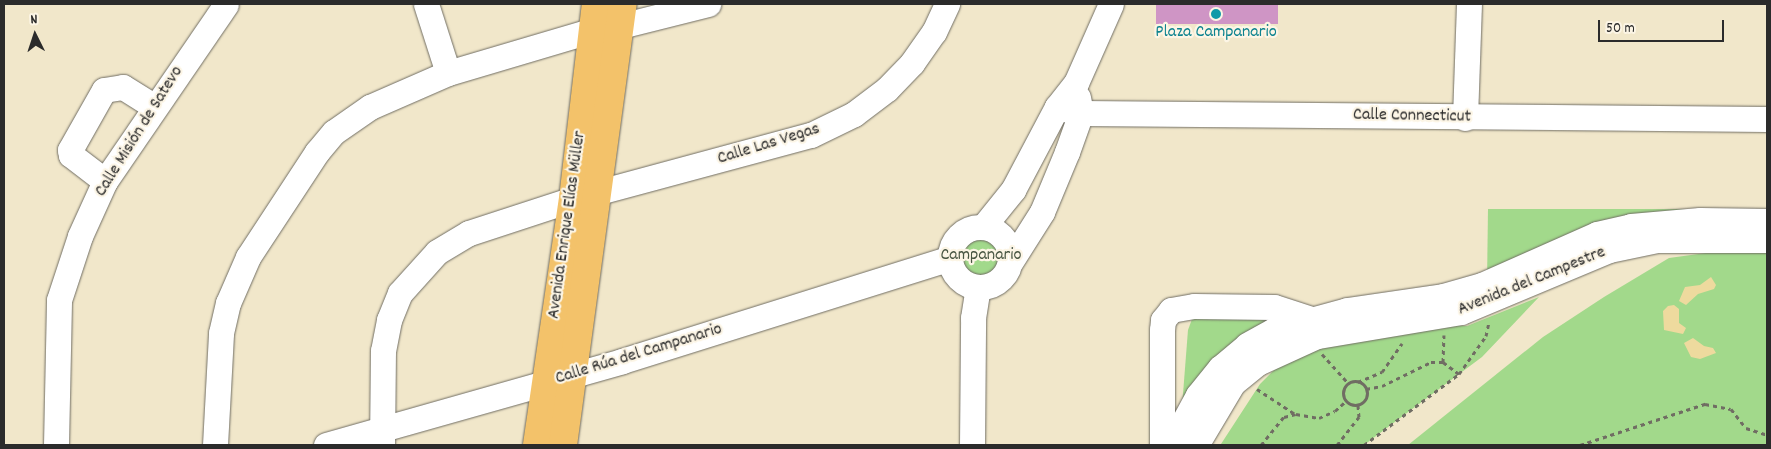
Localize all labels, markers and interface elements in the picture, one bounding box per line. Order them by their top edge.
marker: Plaza Campanario [1210,8,1222,20]
north arrow [10,10,60,60]
text: N [30,10,38,30]
scale bar [1601,10,1727,42]
text: 50 m [1606,18,1635,40]
place label: Plaza Campanario [1155,22,1277,44]
street label: Calle Misión de Satevo [91,63,189,201]
street label: Calle Connecticut [1353,105,1471,129]
street label: Calle Las Vegas [715,119,823,171]
street label: Avenida Enrique Elías Müller [544,130,592,320]
street label: Avenida del Campestre [1455,243,1609,321]
park label: Campanario [940,245,1022,267]
street label: Calle Rúa del Campanario [553,319,725,391]

